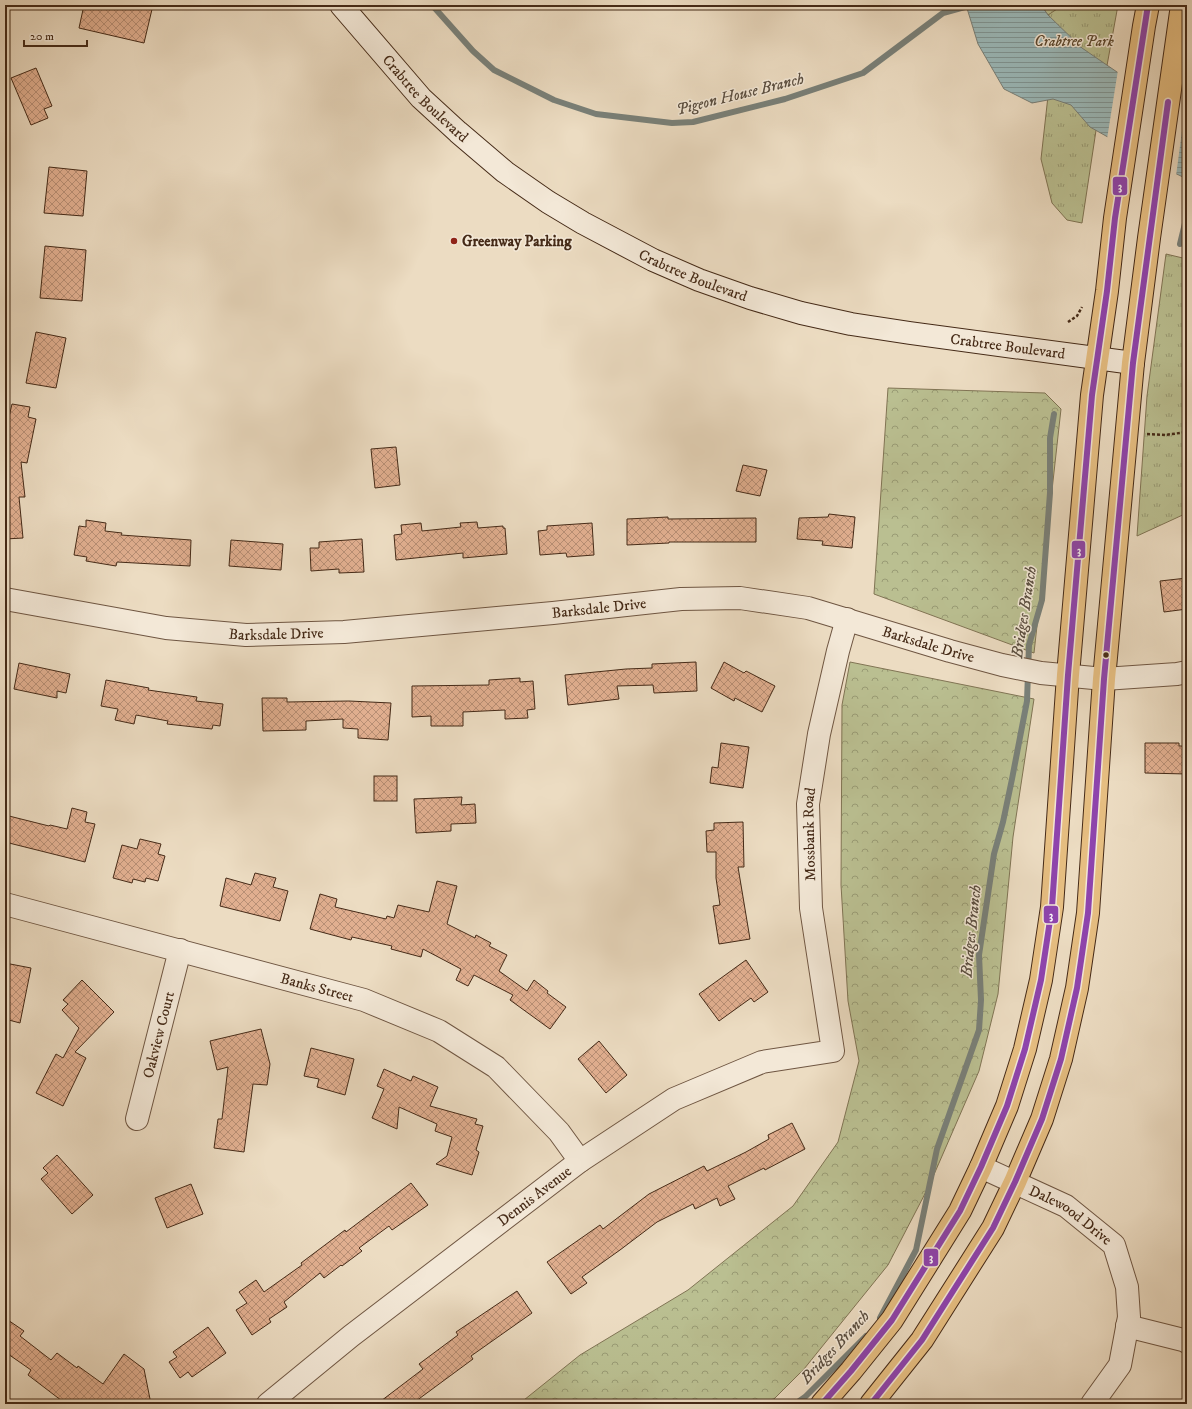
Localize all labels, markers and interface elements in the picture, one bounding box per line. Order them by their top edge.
scale bar [24,22,87,48]
text: 20 m [30,29,54,44]
park label: Crabtree Park [1034,32,1114,51]
street label: Crabtree Boulevard [378,50,473,147]
water label: Pigeon House Branch [674,68,806,120]
line badge: 3 [1112,176,1128,196]
text: 3 [1118,180,1122,194]
place label: Greenway Parking [462,232,572,251]
marker: Greenway Parking [449,236,459,246]
street label: Crabtree Boulevard [635,245,750,306]
street label: Crabtree Boulevard [949,329,1067,363]
line badge: 3 [1071,540,1086,559]
text: 3 [1077,544,1081,558]
water label: Bridges Branch [1007,565,1041,660]
street label: Barksdale Drive [551,593,647,623]
street label: Barksdale Drive [880,622,976,667]
street label: Barksdale Drive [228,623,324,645]
unlabelled marker [1101,650,1111,660]
street label: Mossbank Road [798,785,820,881]
water label: Bridges Branch [956,884,986,979]
line badge: 3 [1043,905,1059,924]
text: 3 [1049,909,1053,923]
street label: Banks Street [278,969,356,1006]
street label: Oakview Court [138,989,179,1080]
street label: Dennis Avenue [493,1161,575,1230]
street label: Dalewood Drive [1026,1181,1116,1249]
line badge: 3 [923,1248,939,1267]
text: 3 [929,1251,933,1265]
water label: Bridges Branch [795,1306,874,1388]

